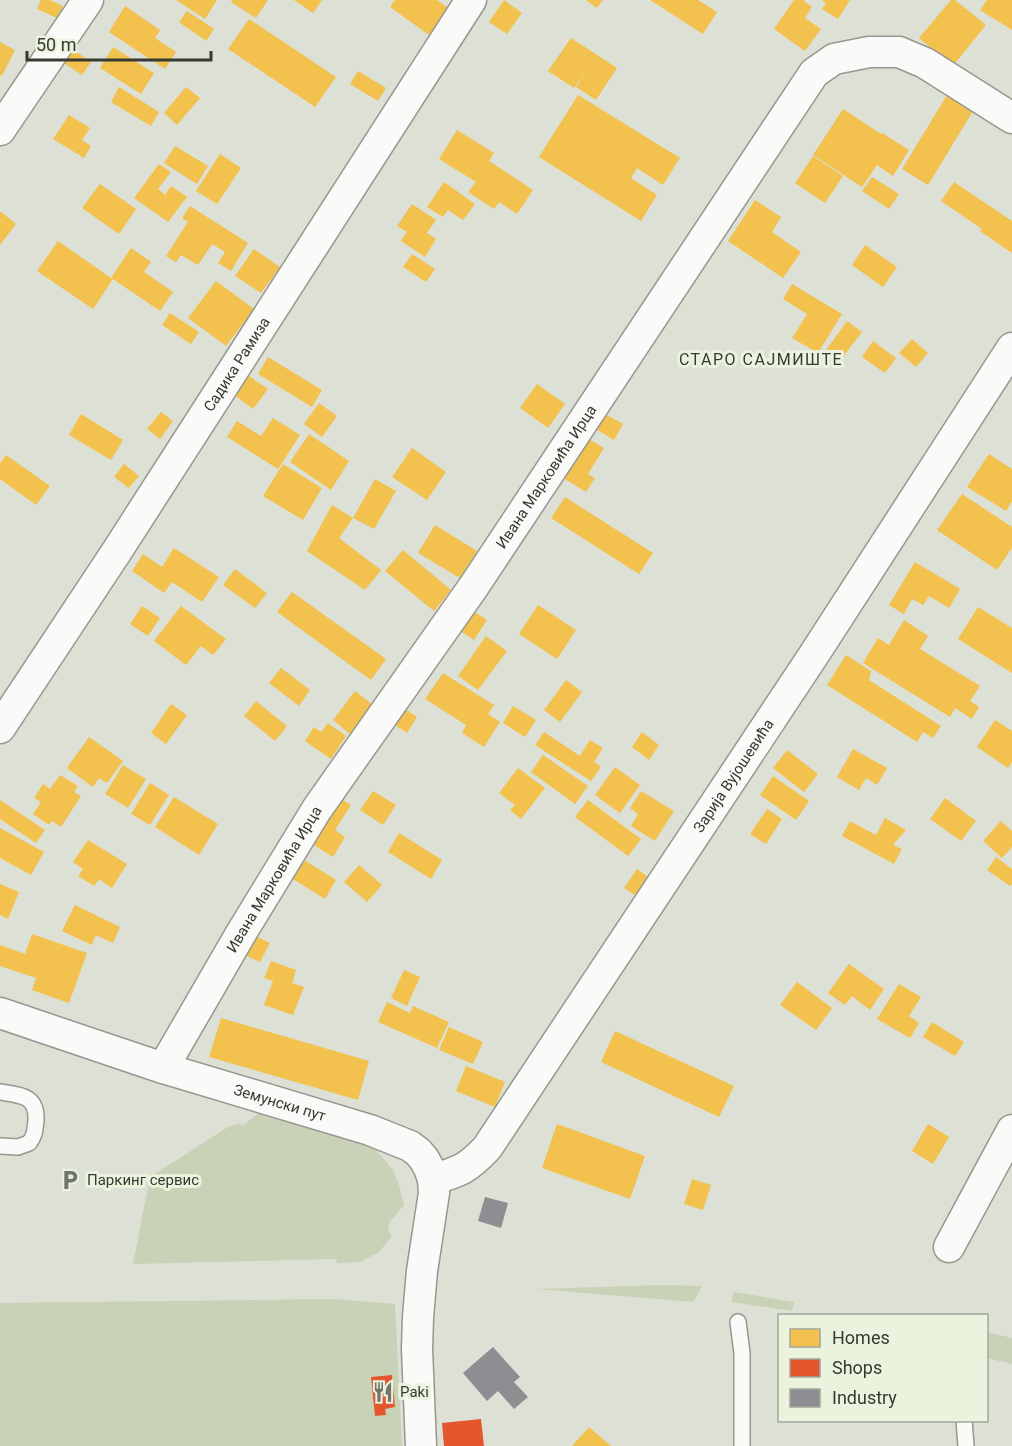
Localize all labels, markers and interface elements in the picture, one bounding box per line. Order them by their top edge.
scale bar [27,24,212,62]
text: 50 m [36,34,76,55]
street label: Садика Рамиза [200,314,274,415]
district label: СТАРО САЈМИШТЕ [679,350,843,369]
street label: Ивана Марковића Ирца [492,402,600,552]
street label: Зарија Вујошевића [690,716,778,836]
street label: Ивана Марковића Ирца [223,803,326,956]
street label: Земунски пут [232,1081,328,1125]
parking icon: Паркинг сервис [58,1168,82,1192]
place label: Паркинг сервис [87,1171,199,1189]
legend [778,1314,988,1422]
text: Homes [832,1327,890,1348]
text: Shops [832,1357,882,1378]
restaurant icon: Paki [371,1380,395,1404]
place label: Paki [400,1383,429,1401]
text: Industry [832,1387,897,1408]

